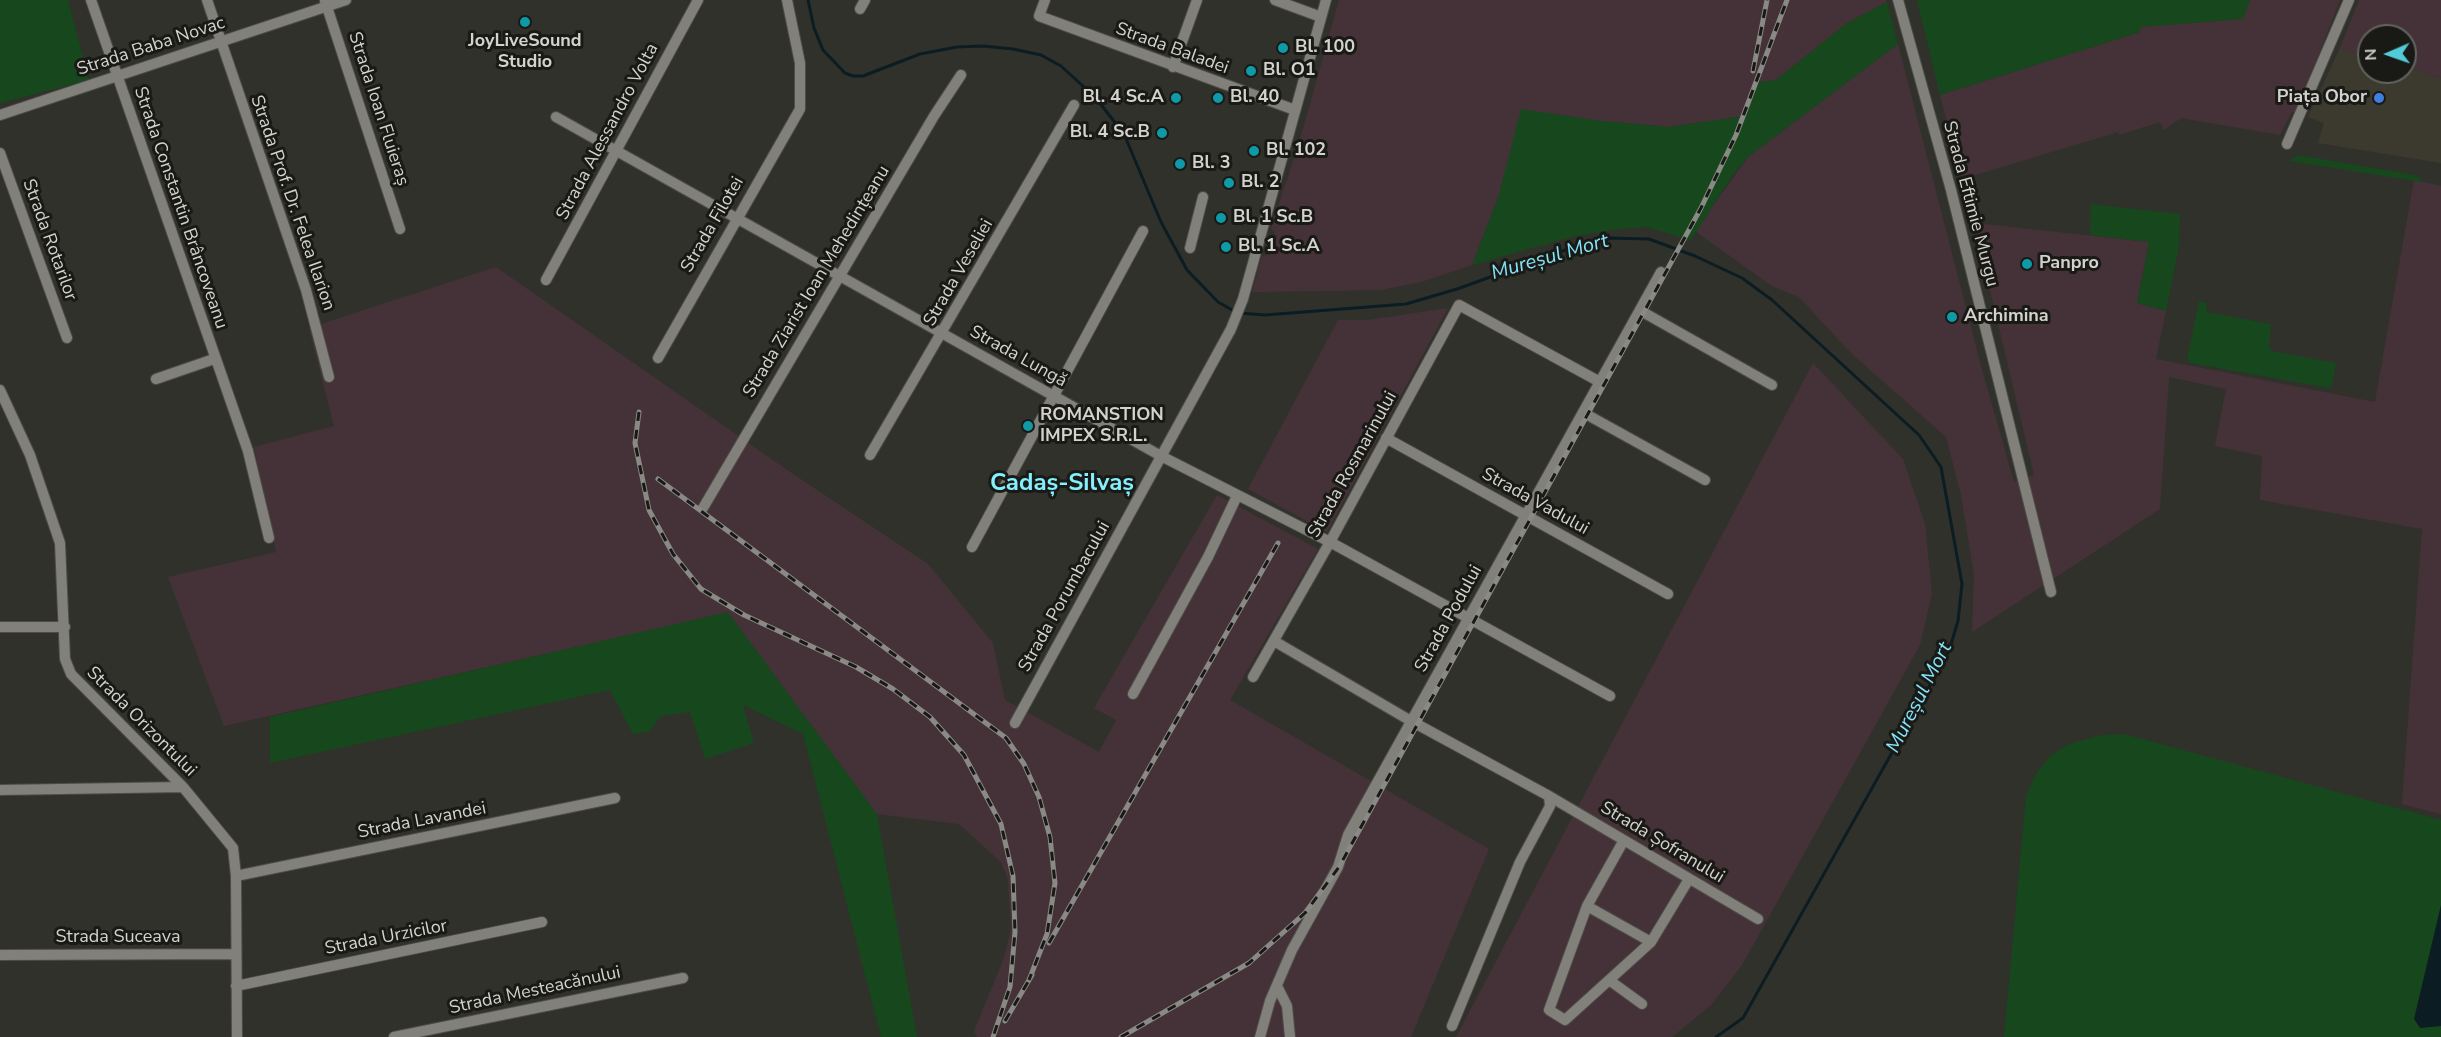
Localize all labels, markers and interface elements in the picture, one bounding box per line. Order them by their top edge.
street label: Strada Baba Novac [74,13,228,81]
marker: JoyLiveSound Studio [518,15,532,29]
street label: Strada Baladei [1113,19,1231,79]
north arrow [2357,24,2417,84]
street label: Strada Ioan Fluieraș [343,29,413,189]
place label: JoyLiveSound Studio [468,31,582,74]
place label: Bl. 100 [1295,37,1355,59]
street label: Strada Alessandro Volta [552,40,664,224]
marker: Bl. 100 [1276,41,1290,55]
text: N [2360,48,2382,61]
place label: Bl. O1 [1263,60,1316,82]
marker: Bl. O1 [1244,64,1258,78]
street label: Strada Constantin Brâncoveanu [128,84,232,332]
place label: Bl. 4 Sc.A [1082,87,1164,109]
place label: Bl. 40 [1230,87,1279,109]
place label: Piața Obor [2277,87,2367,109]
marker: Bl. 4 Sc.A [1169,91,1183,105]
marker: Bl. 40 [1211,91,1225,105]
marker: Piața Obor [2372,91,2386,105]
street label: Strada Prof. Dr. Felea Ilarion [245,93,339,313]
street label: Strada Eftimie Murgu [1937,119,2003,289]
place label: Bl. 4 Sc.B [1070,122,1150,144]
marker: Bl. 4 Sc.B [1155,126,1169,140]
place label: Bl. 102 [1266,140,1326,162]
marker: Bl. 102 [1247,144,1261,158]
place label: Bl. 3 [1192,153,1230,175]
marker: Bl. 3 [1173,157,1187,171]
street label: Strada Ziarist Ioan Mehedințeanu [739,162,895,402]
place label: Bl. 2 [1241,172,1279,194]
street label: Strada Filotei [677,173,749,277]
street label: Strada Rotarilor [17,176,81,304]
marker: Bl. 2 [1222,176,1236,190]
place label: Bl. 1 Sc.B [1233,207,1313,229]
marker: Bl. 1 Sc.B [1214,211,1228,225]
street label: Strada Veseliei [920,216,998,330]
water label: Mureșul Mort [1489,230,1611,286]
place label: Bl. 1 Sc.A [1238,236,1320,258]
marker: Bl. 1 Sc.A [1219,240,1233,254]
place label: Panpro [2039,253,2099,275]
marker: Panpro [2020,257,2034,271]
place label: Archimina [1964,306,2049,328]
marker: Archimina [1945,310,1959,324]
street label: Strada Lungă [966,321,1070,393]
street label: Strada Rosmarinului [1304,388,1402,542]
place label: ROMANSTION IMPEX S.R.L. [1040,405,1164,448]
marker: ROMANSTION IMPEX S.R.L. [1021,419,1035,433]
street label: Strada Vadului [1478,464,1592,540]
district label: Cadaș-Silvaș [990,470,1134,498]
street label: Strada Porumbacului [1015,518,1115,676]
street label: Strada Podului [1411,562,1487,676]
water label: Mureșul Mort [1882,639,1958,757]
street label: Strada Orizontului [81,662,201,782]
street label: Strada Lavandei [356,798,488,844]
street label: Strada Șofranului [1596,798,1728,888]
street label: Strada Urzicilor [323,916,449,960]
street label: Strada Suceava [56,927,180,949]
street label: Strada Mesteacănului [447,962,623,1020]

